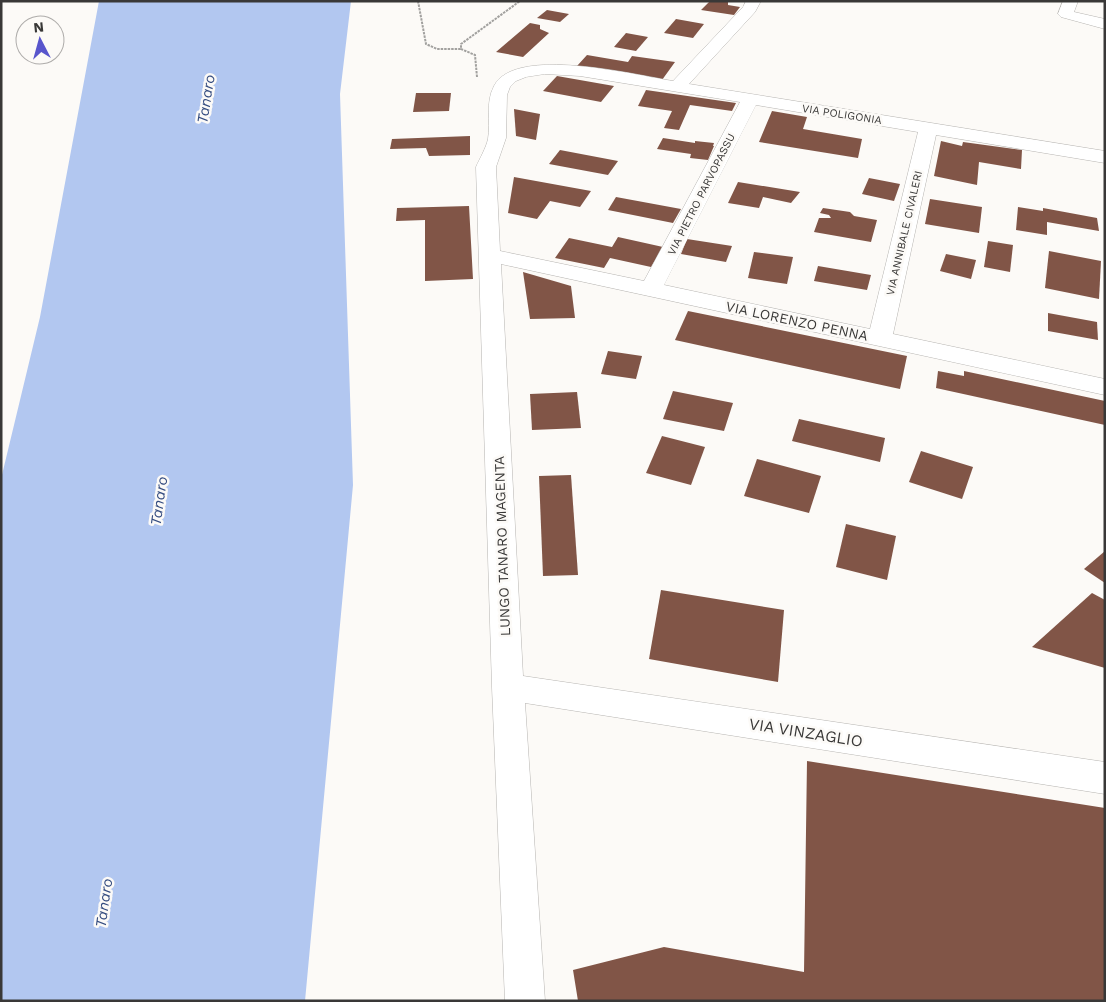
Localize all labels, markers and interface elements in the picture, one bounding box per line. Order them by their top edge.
north arrow [15,15,65,65]
text: N [33,19,45,36]
water label: Tanaro [193,73,219,125]
street label: VIA POLIGONIA [801,102,883,127]
street label: VIA PIETRO PARVOPASSU [665,131,738,257]
street label: VIA ANNIBALE CIVALERI [884,170,925,297]
street label: VIA LORENZO PENNA [724,298,870,344]
street label: LUNGO TANARO MAGENTA [491,456,513,636]
water label: Tanaro [147,475,171,527]
street label: VIA VINZAGLIO [748,714,864,751]
water label: Tanaro [92,877,116,929]

